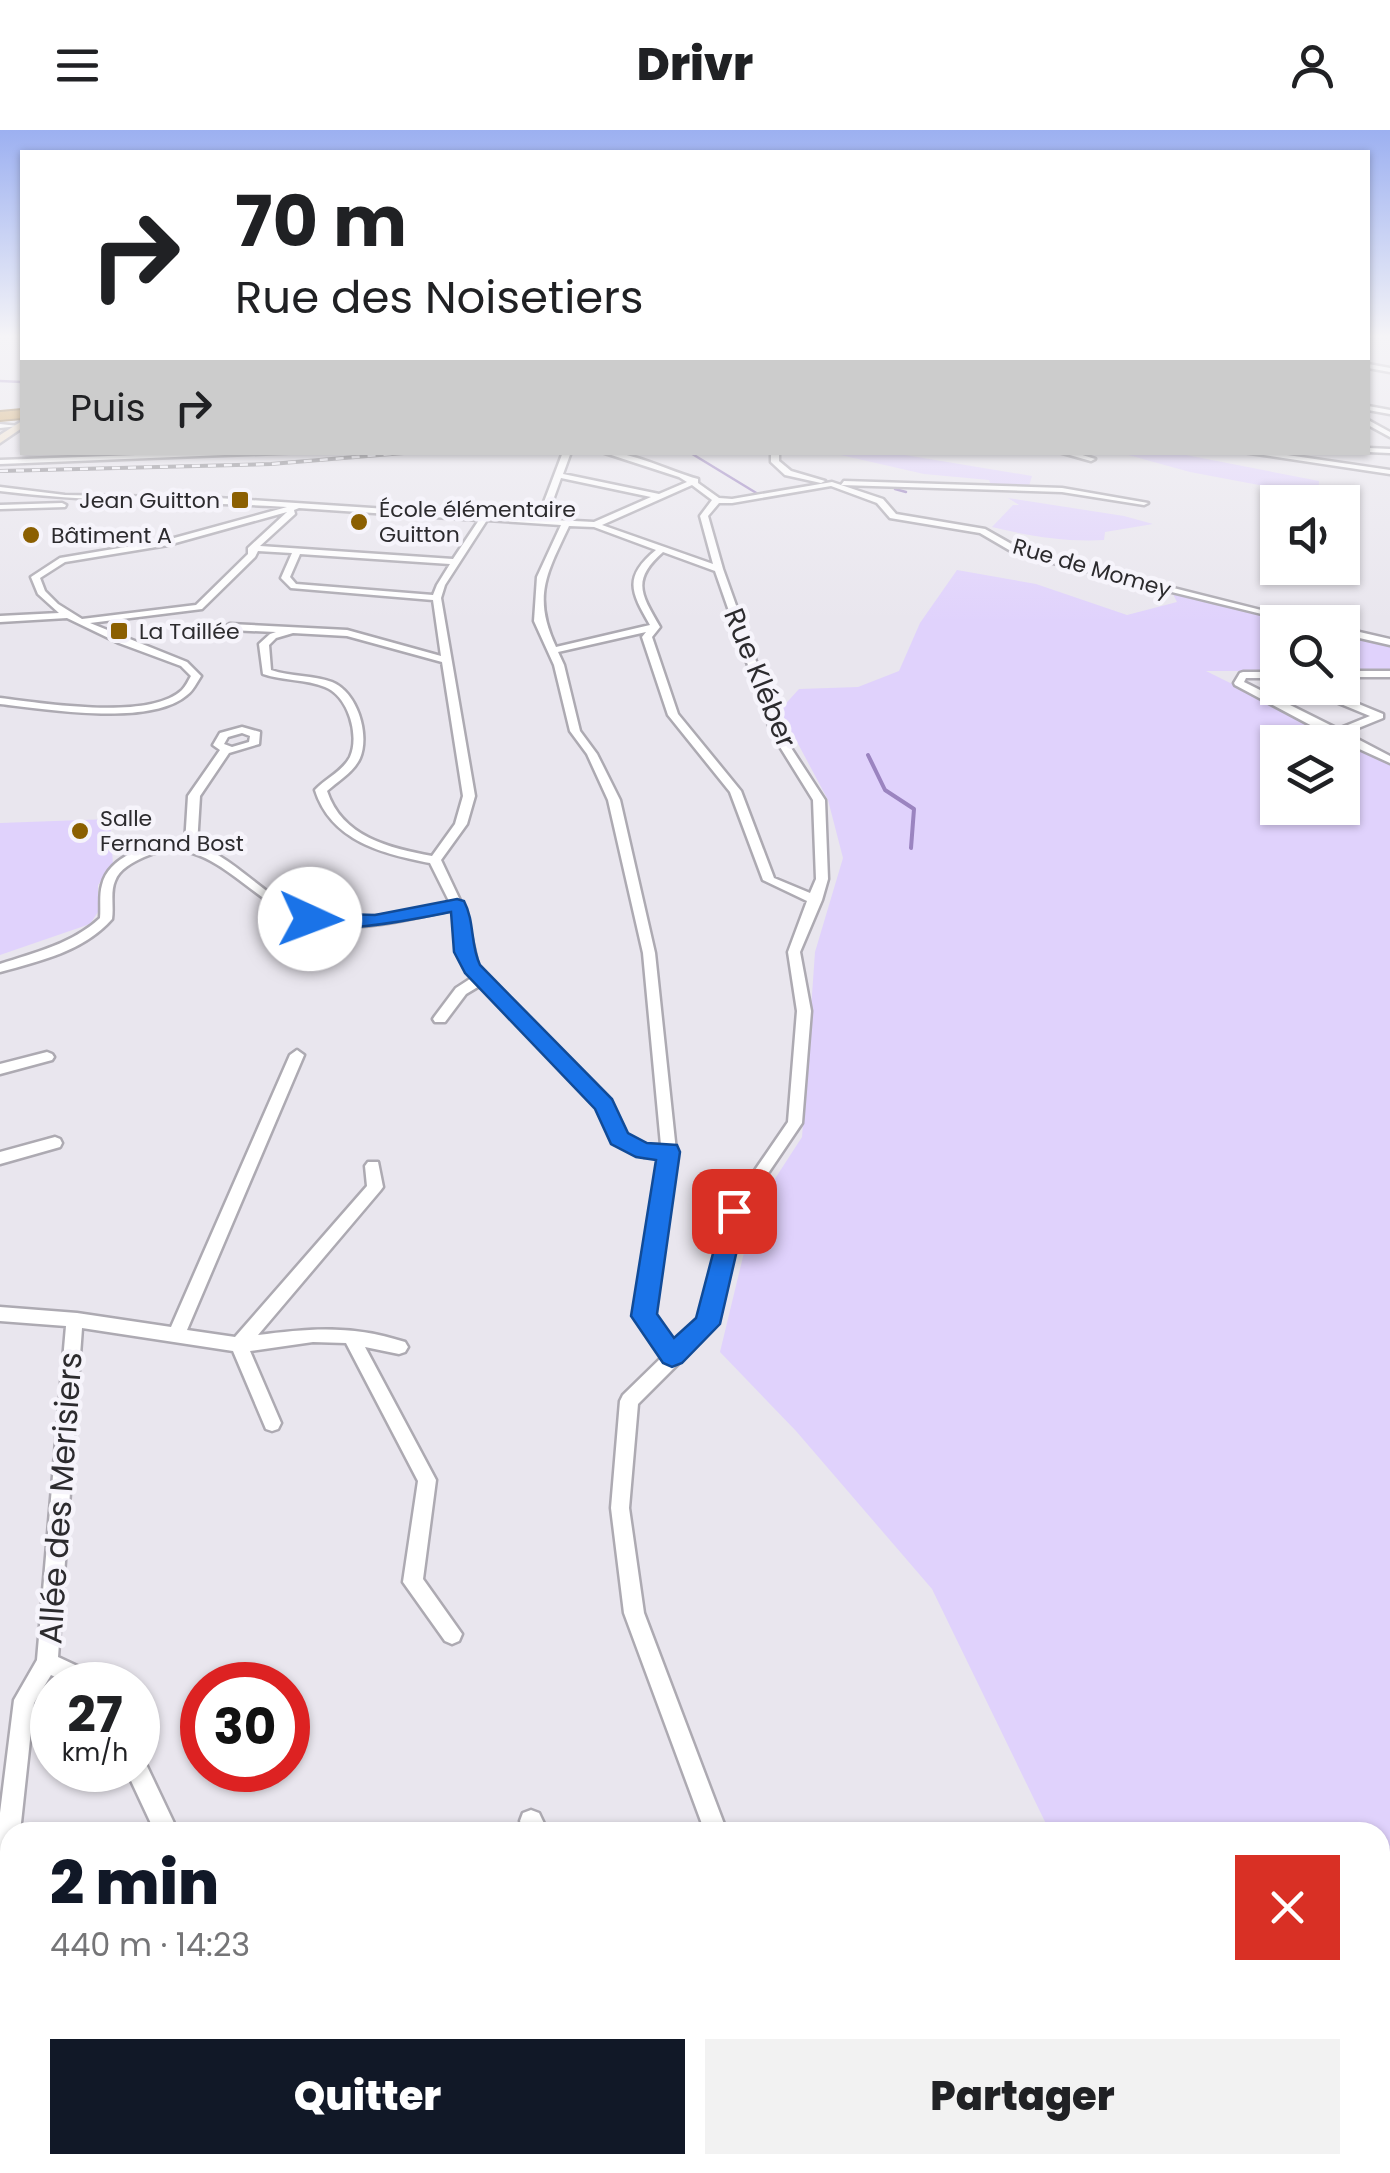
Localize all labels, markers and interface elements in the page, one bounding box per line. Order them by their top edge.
text: Drivr [637,33,753,96]
icon: menu [50,38,105,93]
icon: person [1285,38,1340,93]
text: 70 m [235,172,407,271]
icon: right [70,190,200,320]
text: Rue des Noisetiers [235,266,643,329]
icon: right [166,380,221,435]
text: Puis [70,381,146,434]
place label: Jean Guitton [79,485,220,516]
map controls [1260,485,1360,825]
button: sound [1260,485,1360,585]
marker: Jean Guitton [229,489,251,511]
place label: École élémentaire Guitton [379,494,576,550]
marker: École élémentaire Guitton [348,511,370,533]
place label: Bâtiment A [51,520,172,551]
marker: Bâtiment A [20,524,42,546]
street label: Rue de Momey [1009,531,1175,606]
street label: Rue Kléber [714,602,806,754]
button: search [1260,605,1360,705]
place label: La Taillée [139,616,240,647]
marker: La Taillée [108,620,130,642]
button: layers [1260,725,1360,825]
place label: Salle Fernand Bost [100,803,244,859]
marker: Salle Fernand Bost [69,820,91,842]
position arrow [258,867,362,971]
pin [692,1169,777,1254]
icon: arrive [707,1184,762,1239]
street label: Allée des Merisiers [27,1351,93,1645]
speed limit sign: 30 [180,1662,310,1792]
text: 27 [67,1679,123,1750]
text: km/h [62,1735,128,1770]
text: 2 min [50,1841,219,1925]
button: close [1235,1855,1340,1960]
text: 440 m · 14:23 [50,1922,250,1967]
button: Quitter [50,2039,685,2154]
button: Partager [705,2039,1340,2154]

